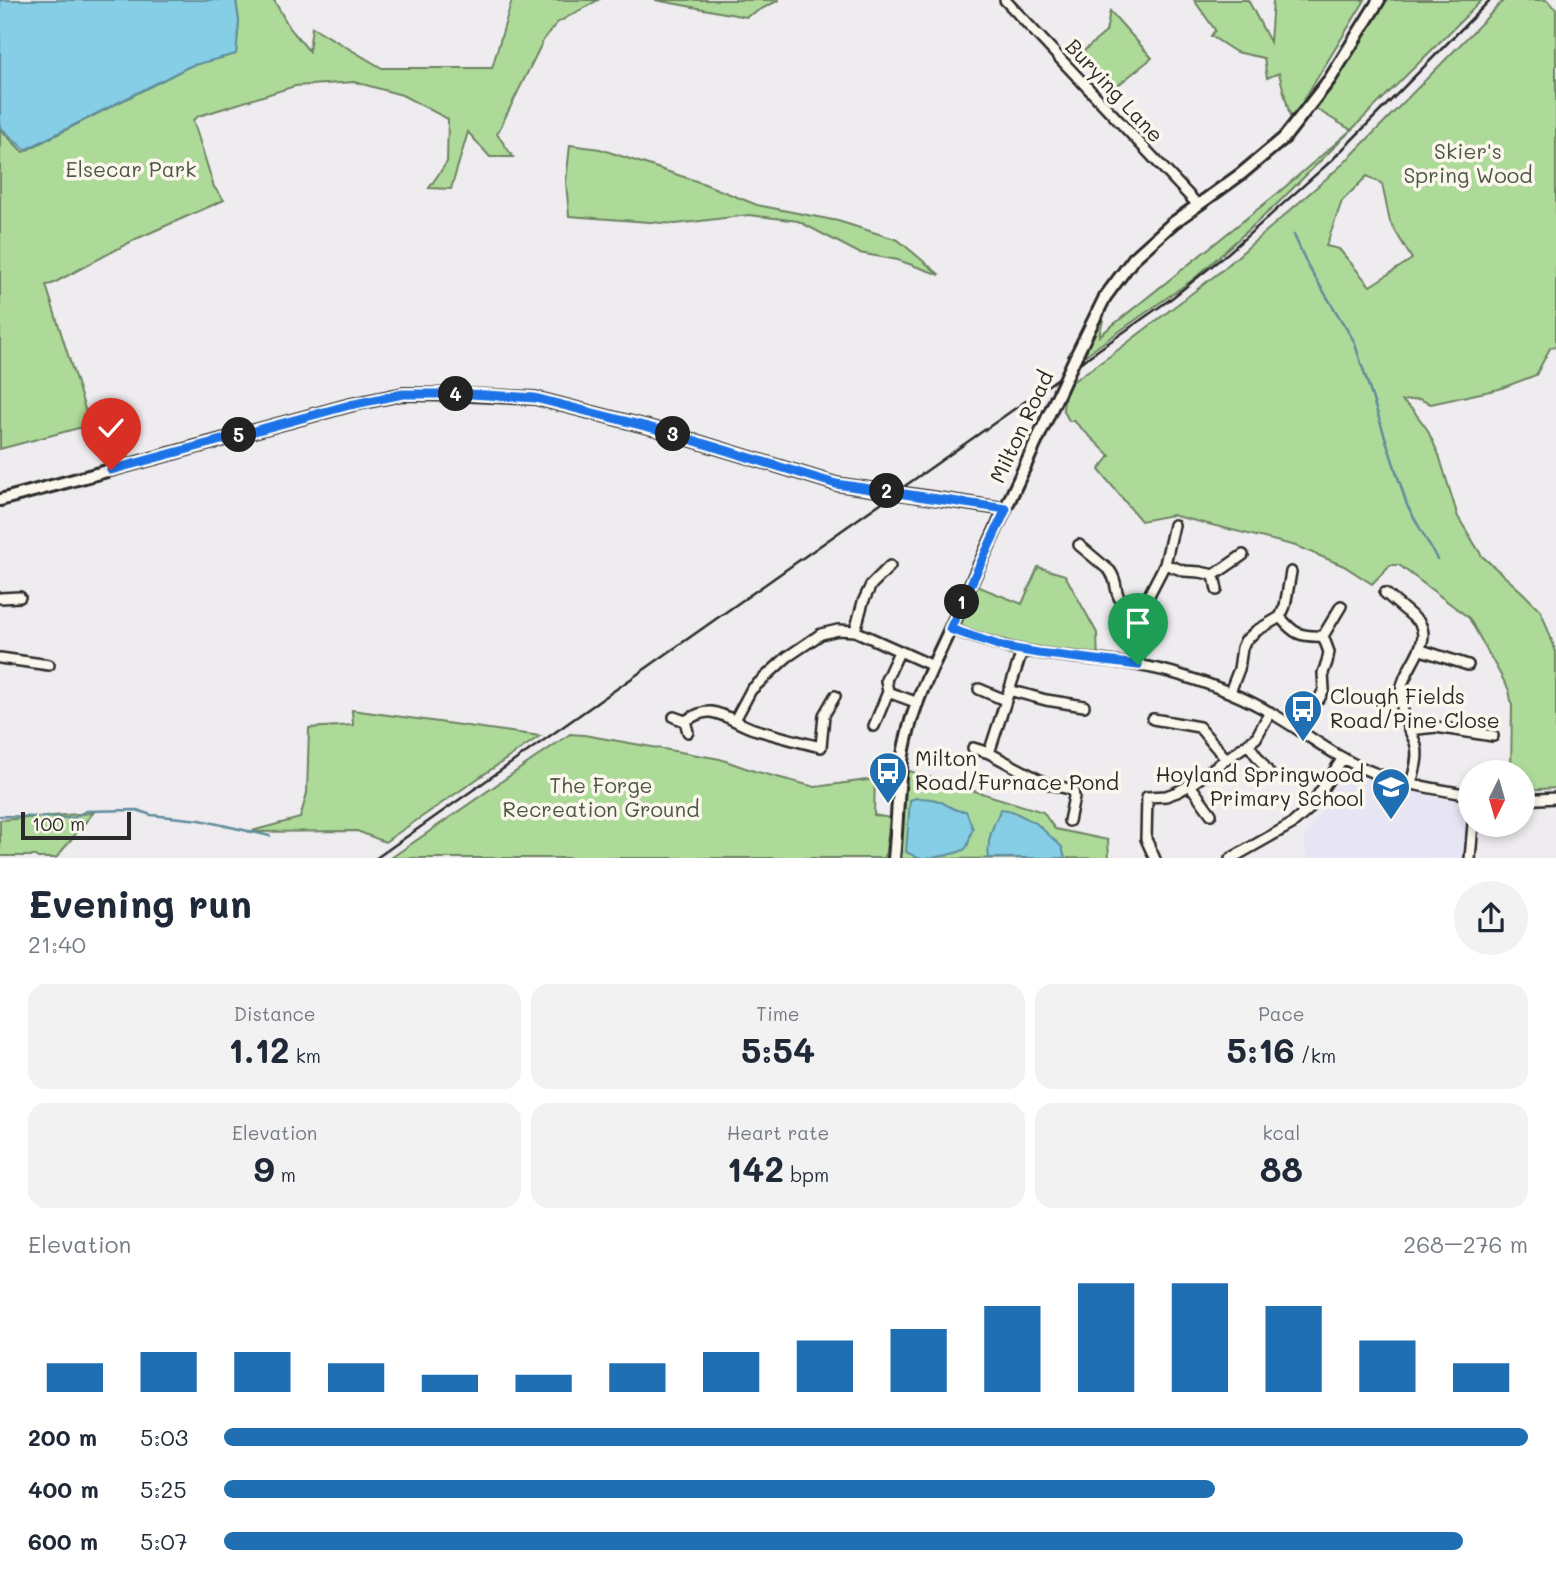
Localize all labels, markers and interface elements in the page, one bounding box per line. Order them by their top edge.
street label: Burying Lane [1060,33,1170,147]
park label: Skier's Spring Wood [1404,137,1532,188]
park label: Elsecar Park [66,155,196,182]
street label: Milton Road [983,366,1058,487]
pin: 4 [438,376,474,412]
text: 4 [449,381,462,406]
pin [81,398,141,470]
icon: check [92,409,130,447]
pin: 3 [656,416,690,452]
pin: 5 [222,418,256,452]
text: 3 [667,421,678,446]
text: 5 [233,422,244,447]
pin: 2 [870,474,904,508]
text: 2 [881,478,892,503]
pin: 1 [944,584,979,620]
text: 1 [957,589,966,614]
pin [1108,593,1168,665]
icon: arrive [1119,604,1157,642]
place label: Clough Fields Road/Pine Close [1330,682,1500,733]
bus stop icon: Clough Fields Road/Pine Close [1282,688,1324,743]
place label: Milton Road/Furnace Pond [915,744,1119,795]
bus stop icon: Milton Road/Furnace Pond [867,750,909,805]
place label: Hoyland Springwood Primary School [1156,760,1364,811]
north arrow [1458,760,1535,836]
map controls [1458,760,1535,837]
school or university icon: Hoyland Springwood Primary School [1370,766,1412,821]
park label: The Forge Recreation Ground [503,771,699,822]
scale bar [21,810,131,841]
text: 100 m [32,811,85,836]
text: Evening run [28,878,252,928]
button: share [1454,881,1528,955]
text: 21:40 [28,929,86,959]
text: Distance [234,1001,316,1026]
text: Time [756,1001,800,1026]
text: Pace [1258,1001,1305,1026]
text: 1.12 [228,1026,290,1072]
text: 5:54 [741,1026,815,1072]
text: 5:16 [1227,1026,1295,1072]
text: km [290,1043,321,1068]
text: /km [1295,1043,1336,1068]
text: Elevation [232,1120,317,1145]
text: Heart rate [727,1120,829,1145]
text: kcal [1262,1120,1300,1145]
text: 9 [254,1145,275,1191]
text: 142 [727,1145,784,1191]
text: 88 [1260,1145,1303,1191]
text: m [275,1162,296,1187]
text: bpm [784,1162,829,1187]
text: Elevation [28,1229,131,1259]
text: 268–276 m [1403,1229,1528,1259]
text: 200 m [28,1422,97,1452]
text: 5:03 [140,1422,188,1452]
text: 400 m [28,1474,99,1504]
text: 5:25 [140,1474,187,1504]
text: 600 m [28,1526,98,1556]
text: 5:07 [140,1526,188,1556]

